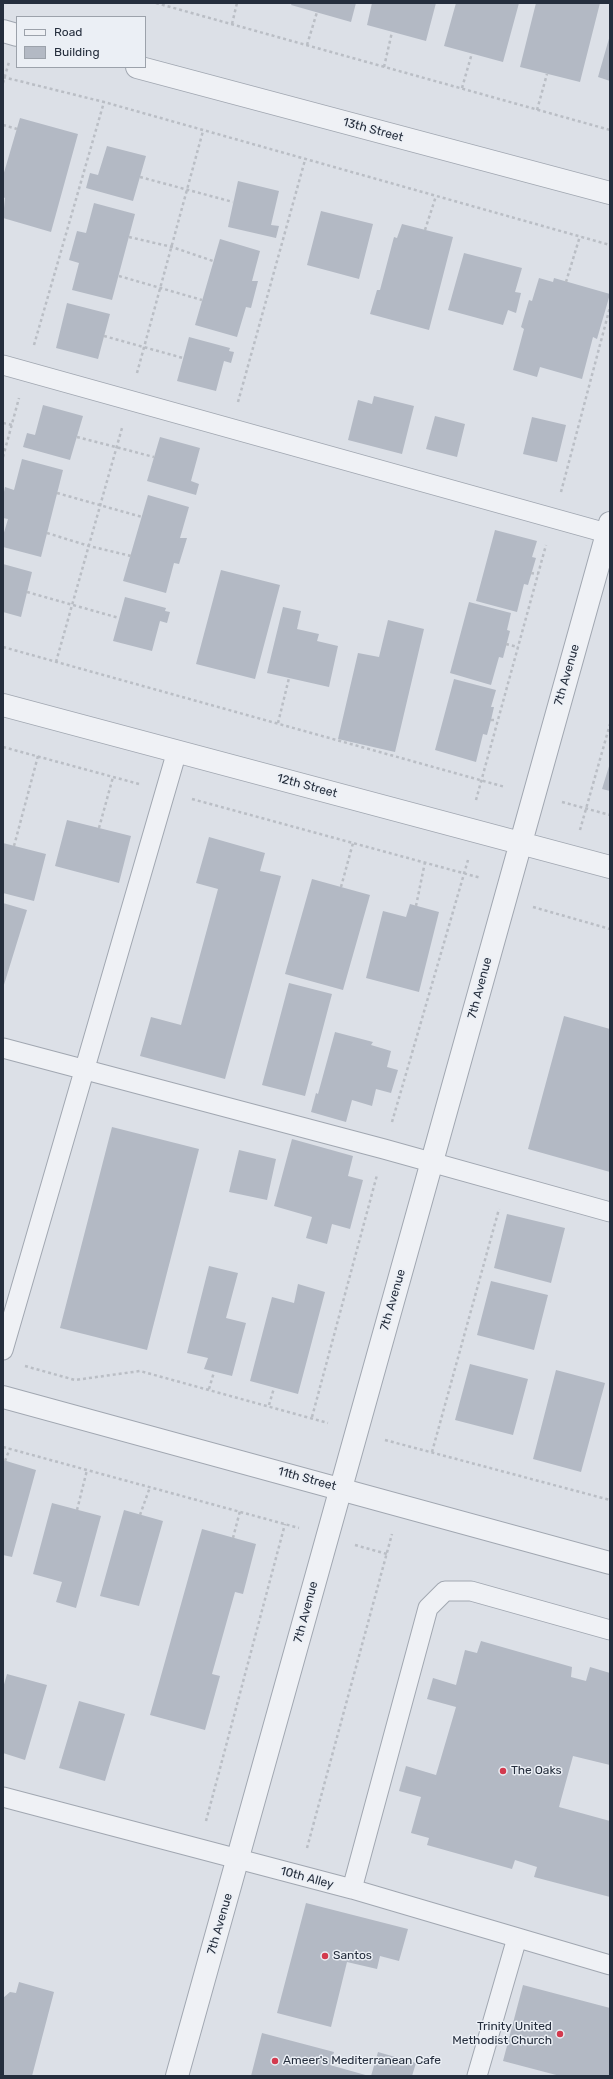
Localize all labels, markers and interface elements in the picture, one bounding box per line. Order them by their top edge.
legend [16,16,146,68]
text: Road [54,25,82,39]
text: Building [54,45,100,59]
street label: 13th Street [341,115,405,145]
street label: 7th Avenue [551,643,583,707]
street label: 12th Street [275,771,339,801]
street label: 7th Avenue [465,956,495,1020]
street label: 7th Avenue [377,1268,409,1332]
street label: 11th Street [276,1464,338,1494]
street label: 7th Avenue [291,1580,321,1644]
place label: The Oaks [511,1764,562,1778]
marker: The Oaks [498,1766,508,1776]
street label: 10th Alley [279,1864,335,1892]
street label: 7th Avenue [204,1892,236,1956]
place label: Santos [333,1949,372,1963]
marker: Santos [320,1951,330,1961]
place label: Trinity United Methodist Church [452,2020,552,2048]
marker: Trinity United Methodist Church [555,2029,565,2039]
place label: Ameer's Mediterranean Cafe [283,2054,441,2068]
marker: Ameer's Mediterranean Cafe [270,2056,280,2066]

